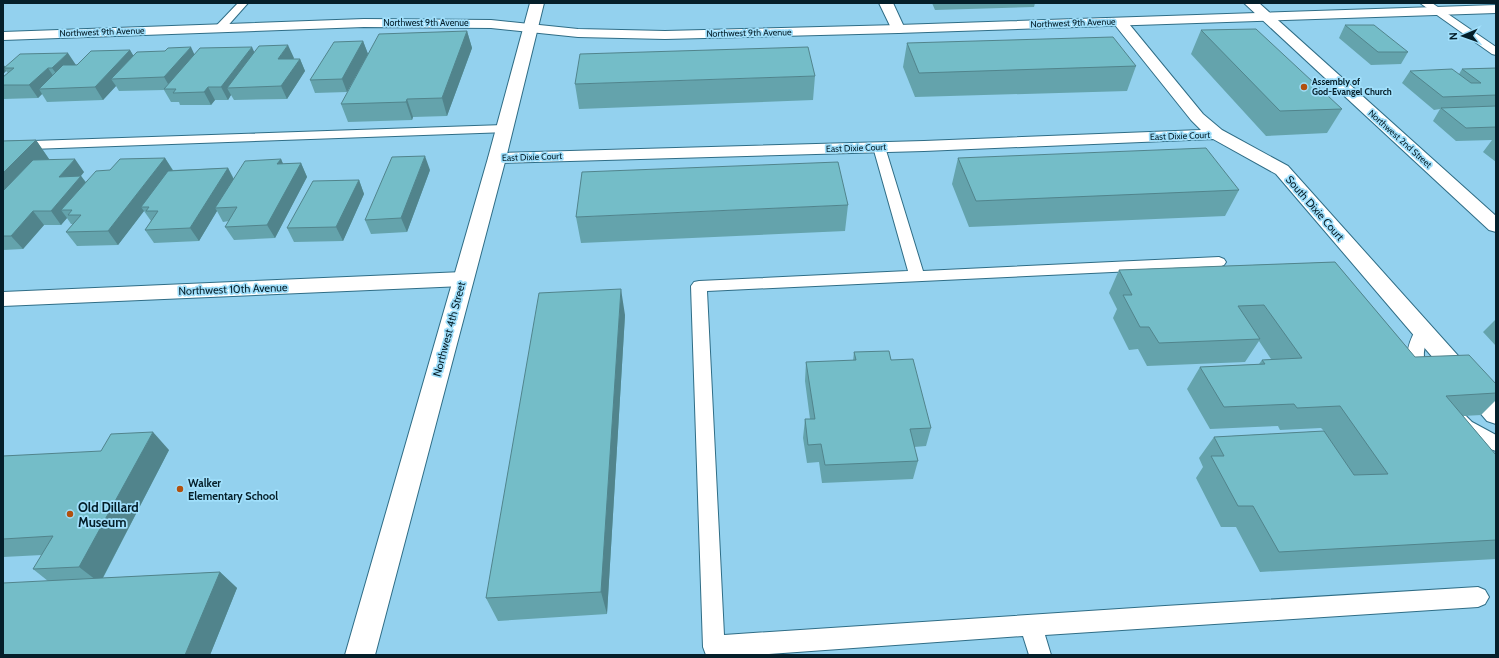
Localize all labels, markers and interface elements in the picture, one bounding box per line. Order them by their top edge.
street label: Northwest 9th Avenue [1030,16,1116,29]
north arrow [1443,16,1483,56]
street label: Northwest 9th Avenue [383,17,469,28]
street label: Northwest 9th Avenue [59,25,145,38]
street label: Northwest 9th Avenue [706,26,792,39]
text: N [1446,32,1460,40]
place label: Assembly of God-Evangel Church [1312,76,1392,97]
marker: Assembly of God-Evangel Church [1299,82,1309,92]
street label: Northwest 2nd Street [1366,107,1434,170]
street label: East Dixie Court [1150,129,1210,142]
street label: East Dixie Court [826,141,886,154]
street label: East Dixie Court [502,150,562,163]
street label: South Dixie Court [1283,172,1347,244]
street label: Northwest 10th Avenue [178,280,288,298]
street label: Northwest 4th Street [430,280,468,378]
place label: Walker Elementary School [188,476,278,503]
marker: Walker Elementary School [175,484,185,494]
place label: Old Dillard Museum [78,499,139,530]
marker: Old Dillard Museum [65,509,75,519]

